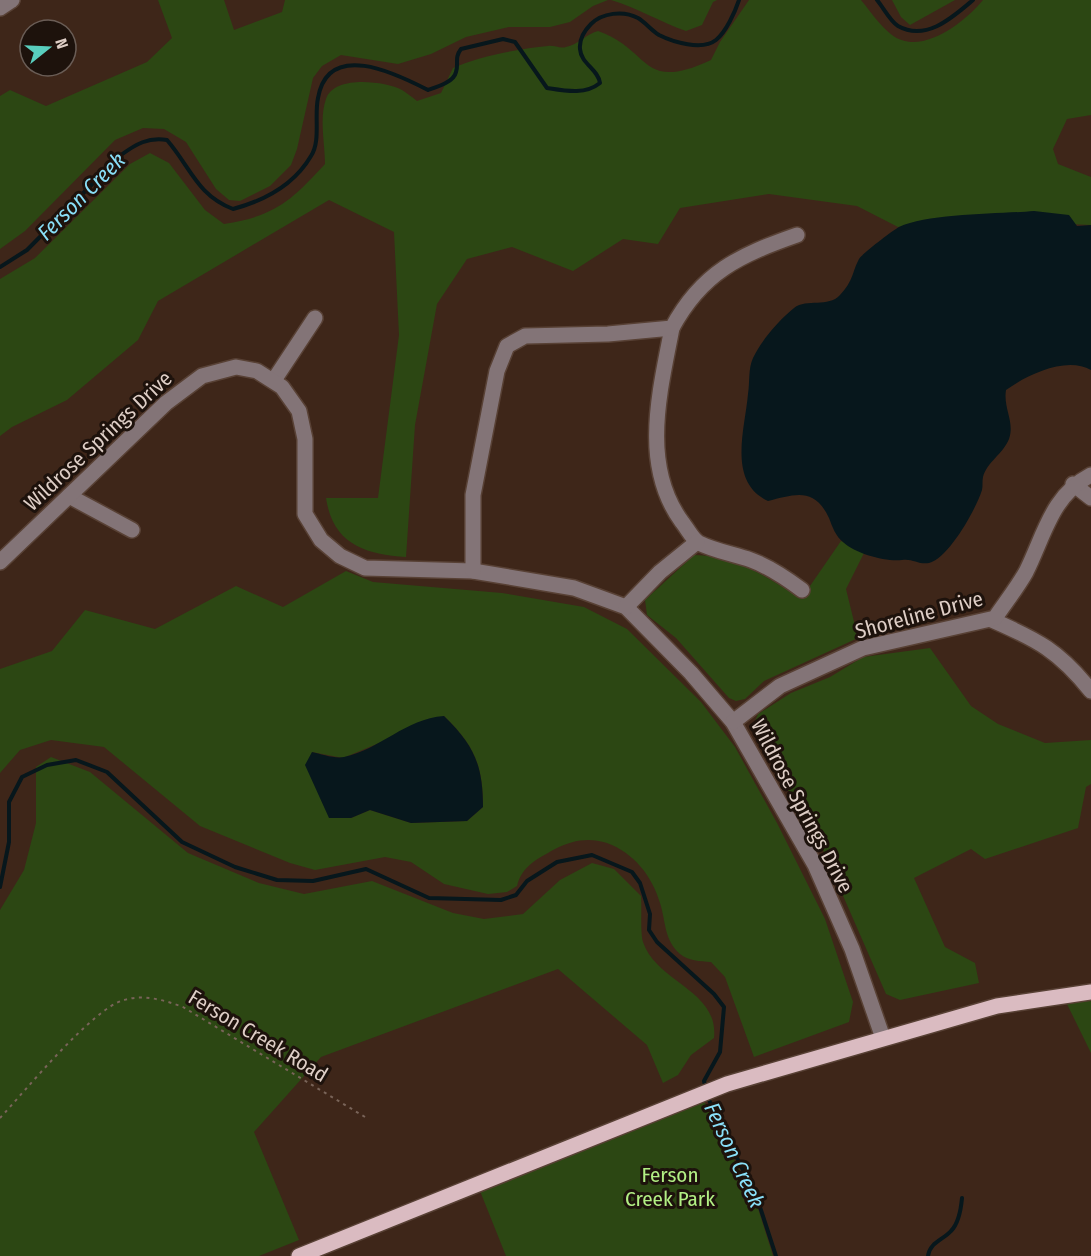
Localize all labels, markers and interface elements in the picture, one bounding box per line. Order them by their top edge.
north arrow [18,18,78,78]
text: N [51,36,72,51]
water label: Ferson Creek [32,147,131,246]
street label: Wildrose Springs Drive [19,366,177,516]
street label: Shoreline Drive [852,585,986,645]
street label: Wildrose Springs Drive [745,715,859,897]
street label: Ferson Creek Road [184,984,332,1088]
water label: Ferson Creek [698,1098,771,1212]
park label: Ferson Creek Park [625,1162,715,1212]

